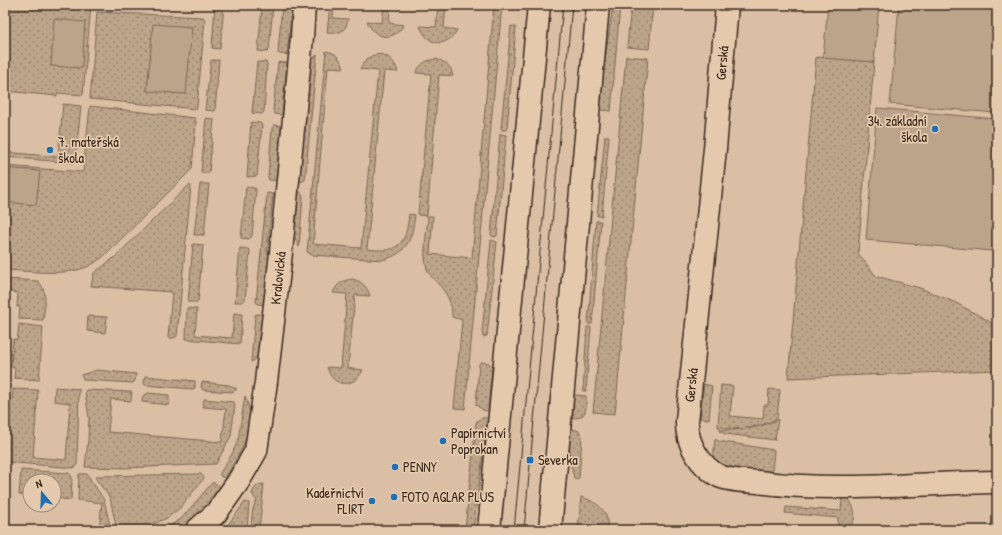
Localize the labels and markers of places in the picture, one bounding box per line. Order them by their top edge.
place label: 34. základní škola [868,111,928,146]
marker: 34. základní škola [930,124,940,134]
place label: 7. mateřská škola [58,132,119,167]
marker: 7. mateřská škola [45,145,55,155]
place label: Papírnictví Poprokan [451,423,506,459]
marker: Papírnictví Poprokan [438,436,448,446]
place label: Severka [538,450,578,469]
marker: Severka [525,455,535,465]
place label: PENNY [403,457,438,476]
marker: PENNY [390,462,400,472]
place label: Kadeřnictví FLIRT [306,483,364,518]
place label: FOTO AGLAR PLUS [401,487,494,506]
marker: FOTO AGLAR PLUS [389,492,399,502]
marker: Kadeřnictví FLIRT [367,496,377,506]

